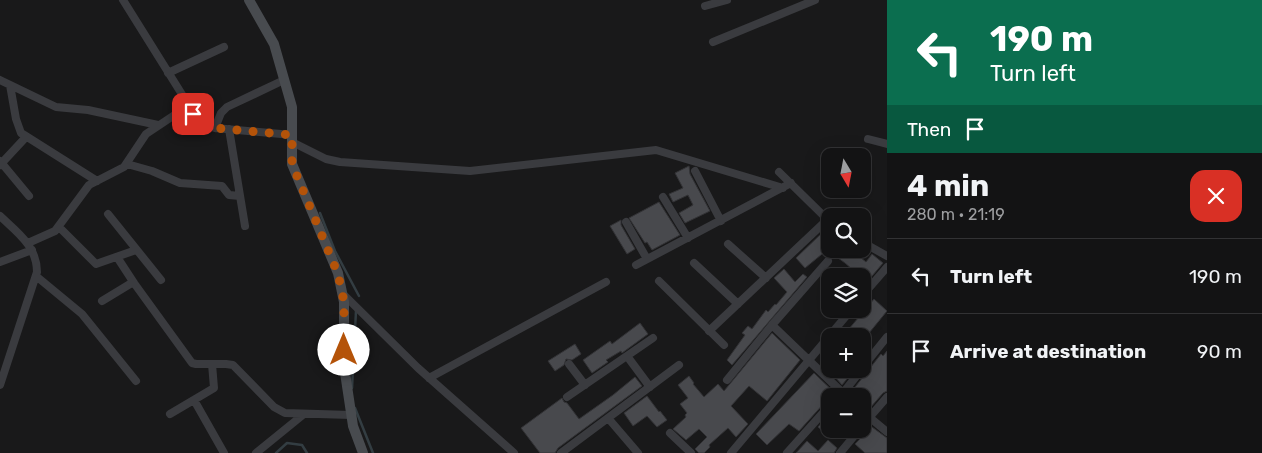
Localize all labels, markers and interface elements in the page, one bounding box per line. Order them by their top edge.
text: 190 m [990,18,1093,60]
icon: left [907,20,972,85]
text: Turn left [990,60,1076,87]
pin [172,93,214,135]
icon: arrive [179,100,207,128]
icon: arrive [961,115,989,143]
text: Then [907,118,951,141]
north arrow [821,148,871,198]
map controls [821,148,871,438]
text: 4 min [907,168,989,204]
button: close [1190,170,1242,222]
text: 280 m · 21:19 [907,205,1005,224]
button: search [821,208,871,258]
icon: left [907,262,935,290]
text: Turn left [950,265,1032,288]
text: 190 m [1189,265,1242,288]
button: layers [821,268,871,318]
position arrow [317,323,369,375]
button: + [821,328,871,378]
icon: arrive [907,337,935,365]
text: Arrive at destination [950,340,1146,363]
text: 90 m [1197,340,1242,363]
button: − [821,388,871,438]

